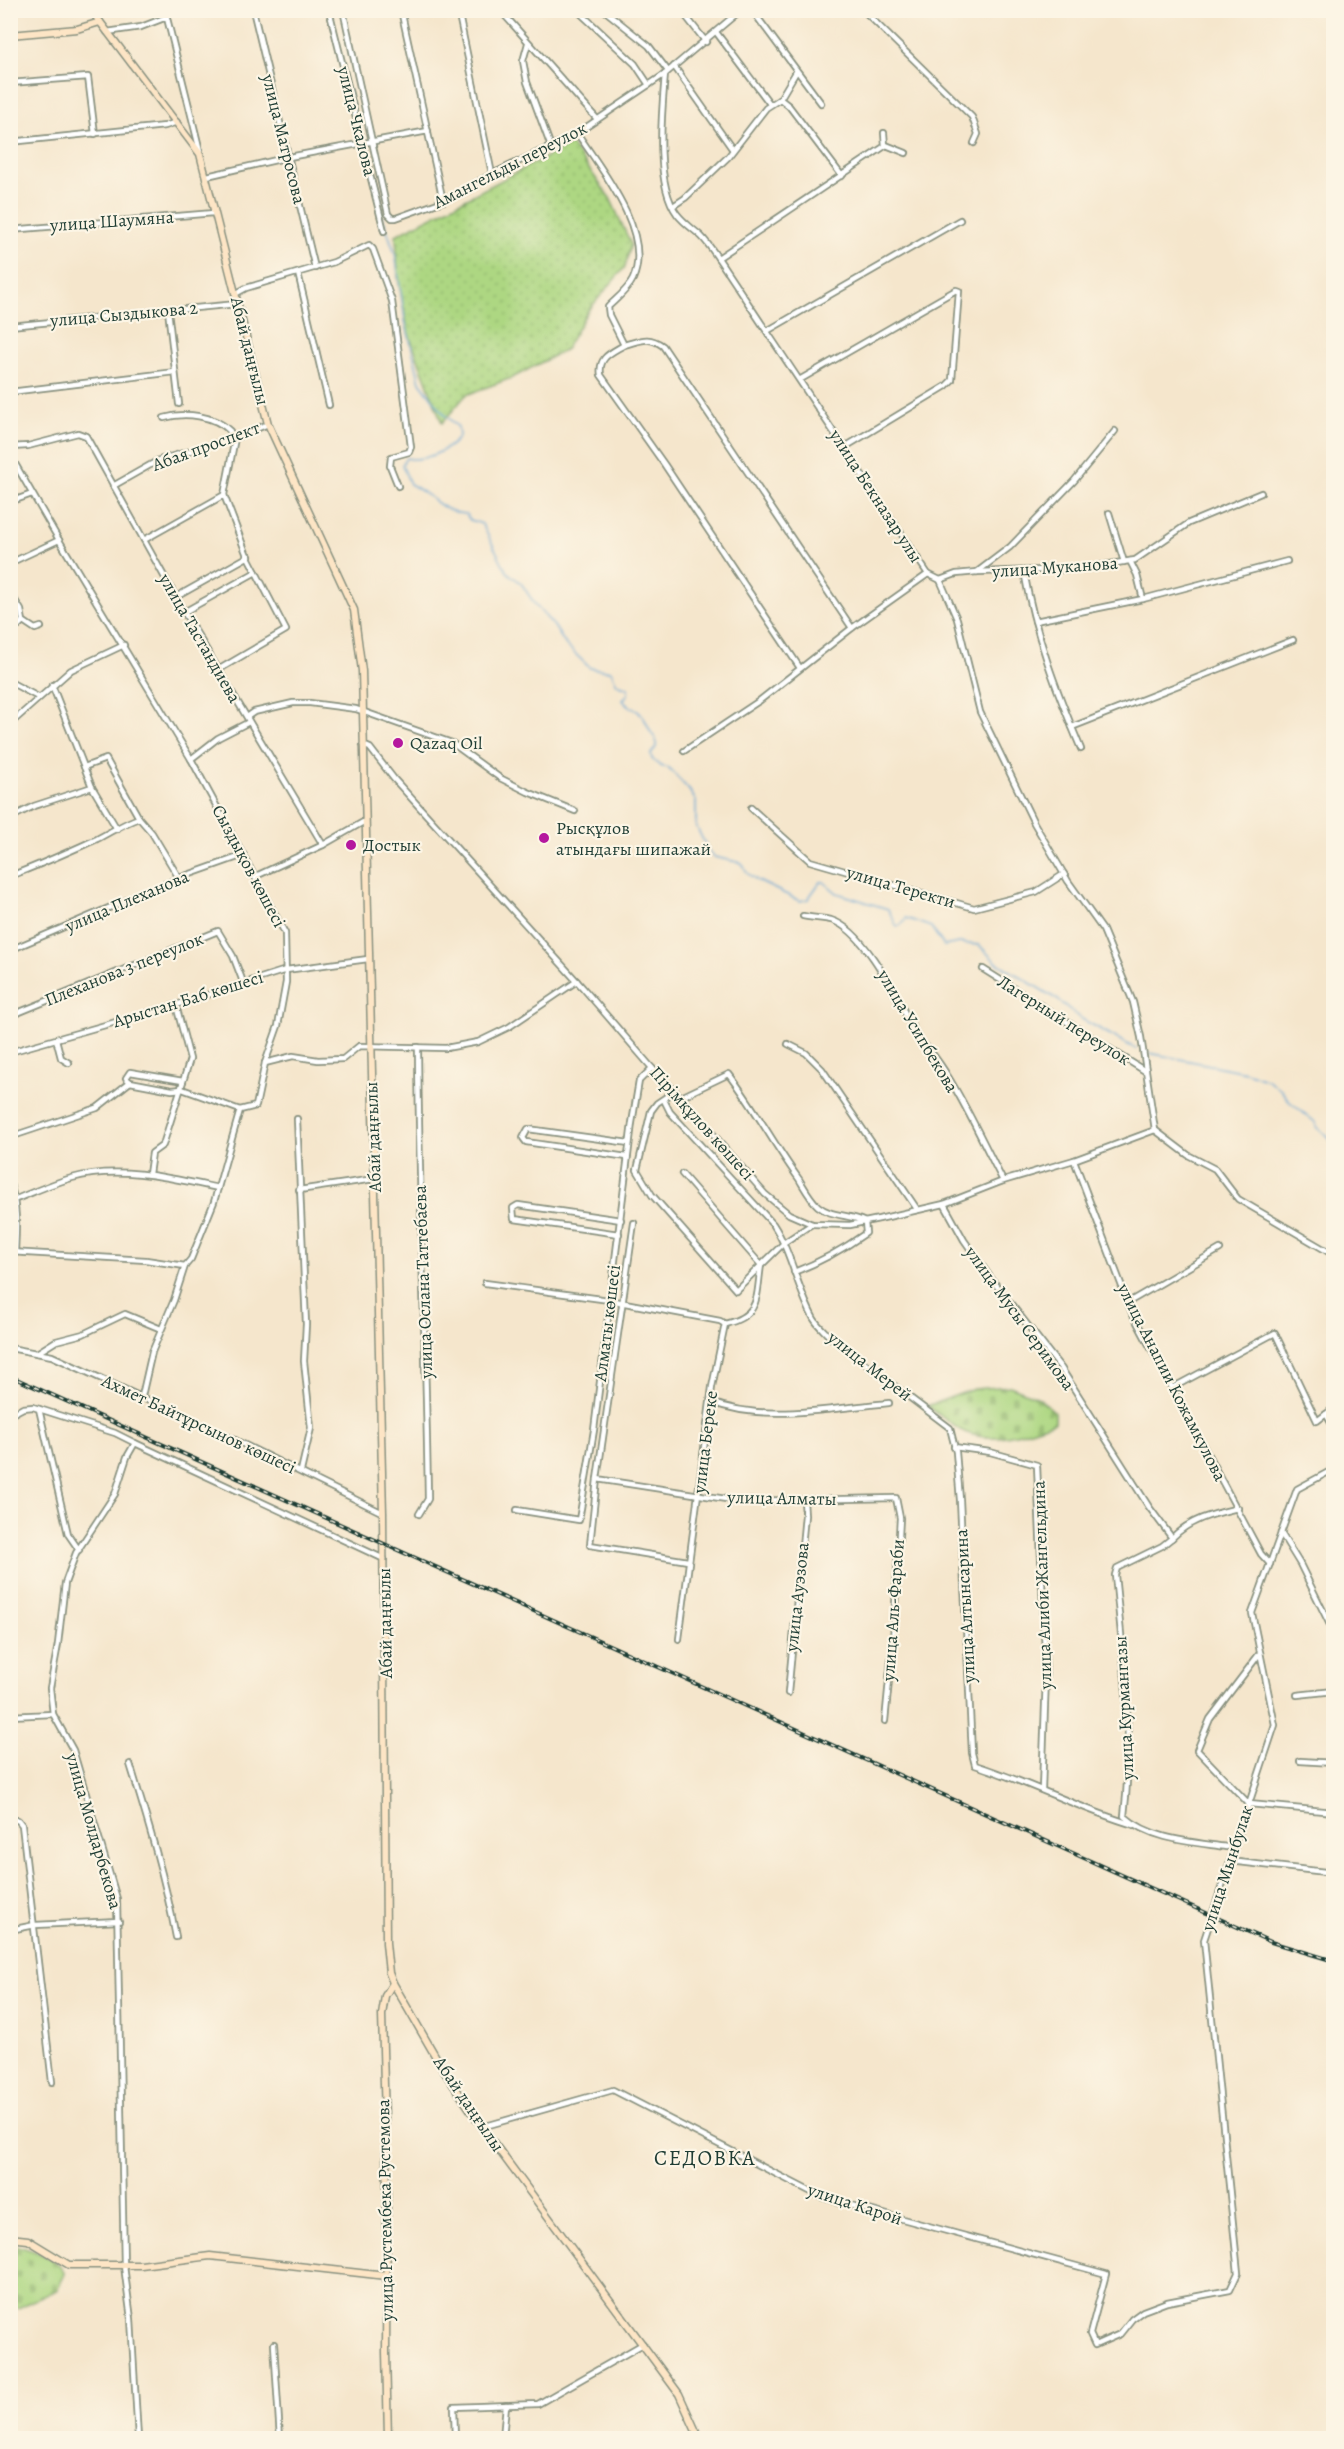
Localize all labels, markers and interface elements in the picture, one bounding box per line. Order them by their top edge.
street label: улица Чкалова [332,63,382,179]
street label: улица Матросова [256,71,312,207]
street label: Амангельды переулок [428,116,591,215]
street label: улица Шаумяна [48,205,175,237]
street label: Абай даңғылы [225,293,275,408]
street label: улица Сыздыкова 2 [48,296,199,332]
street label: Абая проспект [148,415,263,477]
street label: улица Бекназар улы [823,424,928,567]
street label: улица Муканова [990,551,1120,583]
street label: улица Тастандиева [153,568,247,708]
place label: Qazaq Oil [410,731,483,755]
marker: Qazaq Oil [391,736,405,750]
street label: Сыздықов көшесі [207,800,291,932]
place label: Рысқұлов атындағы шипажай [556,816,711,861]
marker: Рысқұлов атындағы шипажай [537,831,551,845]
place label: Достык [363,833,421,857]
marker: Достык [344,838,358,852]
street label: улица Теректи [843,860,958,914]
street label: улица Плеханова [60,864,193,938]
street label: Плеханова 3 переулок [41,926,207,1012]
street label: улица Усипбекова [871,964,965,1098]
street label: Арыстан Баб көшесі [109,965,266,1034]
street label: Лагерный переулок [993,969,1135,1071]
street label: Пірімқұлов көшесі [644,1061,760,1185]
street label: Абай даңғылы [359,1081,387,1194]
street label: улица Ослана Таттебаева [408,1184,438,1380]
street label: улица Мусы Серимова [959,1240,1081,1396]
street label: Алматы көшесі [588,1263,626,1384]
street label: улица Анапии Кожамкулова [1111,1278,1233,1486]
street label: улица Мерей [822,1325,917,1406]
street label: Ахмет Байтұрсынов көшесі [97,1368,300,1480]
street label: улица Береке [687,1389,723,1496]
street label: улица Алиби Жангельдина [1026,1480,1058,1691]
street label: улица Алматы [726,1485,837,1511]
street label: улица Алтынсарина [949,1528,981,1685]
street label: улица Аль-Фараби [876,1538,910,1683]
street label: улица Ауэзова [779,1540,815,1654]
street label: Абай даңғылы [372,1568,398,1679]
street label: улица Курмангазы [1108,1635,1140,1782]
street label: улица Молдарбекова [60,1749,128,1913]
street label: улица Мынбулак [1195,1802,1259,1935]
street label: Абай даңғылы [428,2051,510,2157]
street label: улица Рустембека Рустемова [371,2098,399,2322]
district label: СЕДОВКА [654,2144,756,2172]
street label: улица Карой [804,2177,905,2231]

